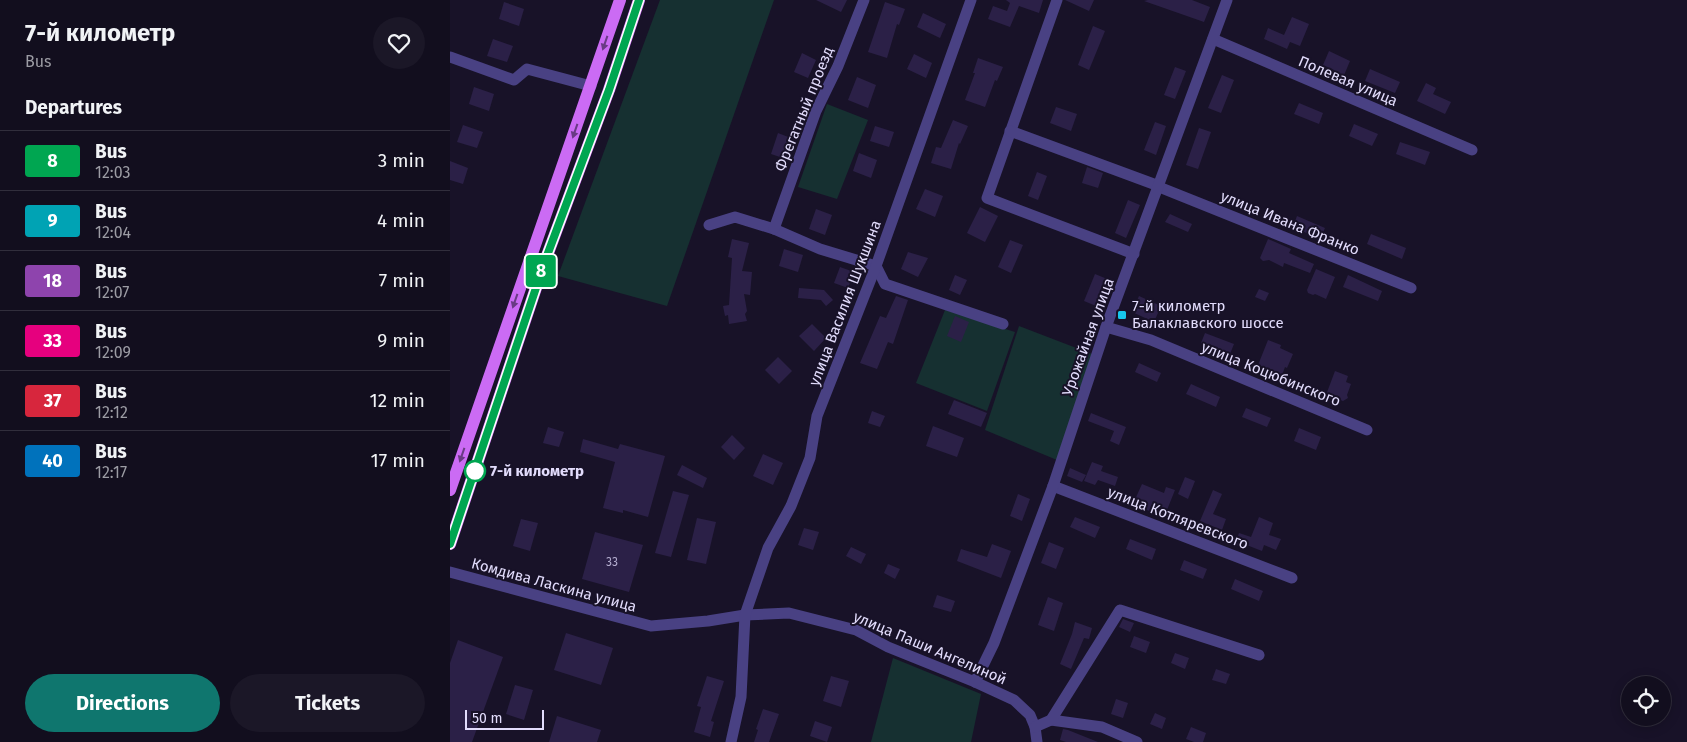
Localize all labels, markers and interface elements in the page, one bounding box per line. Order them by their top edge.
button: heart [373,17,425,69]
text: 7-й километр [25,19,175,47]
one-way arrow [601,35,609,50]
street label: Фрегатный проезд [771,44,837,174]
text: Bus [25,52,52,71]
street label: Полевая улица [1296,52,1400,110]
text: Departures [25,96,122,119]
one-way arrow [571,124,578,139]
text: Bus [95,140,127,163]
text: 3 min [378,149,425,172]
text: 8 [47,150,58,172]
text: 12:03 [95,163,130,182]
street label: улица Ивана Франко [1218,187,1362,259]
text: Bus [95,200,127,223]
text: 4 min [377,209,425,232]
text: 9 [47,210,58,232]
street label: улица Василия Шукшина [805,218,885,388]
text: 12:04 [95,223,131,242]
line badge: 8 [525,255,557,287]
text: Bus [95,260,127,283]
text: 8 [536,260,546,282]
text: 7 min [379,269,425,292]
text: 18 [43,270,62,292]
street label: Урожайная улица [1058,275,1118,399]
text: 12:07 [95,283,129,302]
one-way arrow [511,294,518,309]
place label: 7-й километр Балаклавского шоссе [1132,297,1284,332]
marker: 7-й километр Балаклавского шоссе [1116,309,1128,321]
text: Bus [95,320,127,343]
text: 9 min [377,329,425,352]
text: 33 [43,330,62,352]
street label: улица Коцюбинского [1199,338,1343,410]
text: 12:09 [95,343,131,362]
text: Bus [95,380,127,403]
text: 12 min [370,389,425,412]
text: 37 [44,390,61,412]
text: 12:12 [95,403,128,422]
text: Bus [95,440,127,463]
one-way arrow [458,448,466,463]
text: 17 min [371,449,425,472]
text: 40 [42,450,63,472]
marker: 7-й километр [464,460,486,482]
place label: 7-й километр [490,462,584,480]
text: 12:17 [95,463,127,482]
street label: улица Котляревского [1105,483,1251,553]
street label: Комдива Ласкина улица [470,554,638,616]
house number: 33 [606,555,618,569]
street label: улица Паши Ангелиной [851,608,1009,688]
button: Directions [25,674,220,732]
button: Tickets [230,674,425,732]
map controls [1621,676,1671,726]
button: locate [1621,676,1671,726]
scale bar [465,707,544,730]
text: 50 m [472,710,503,727]

